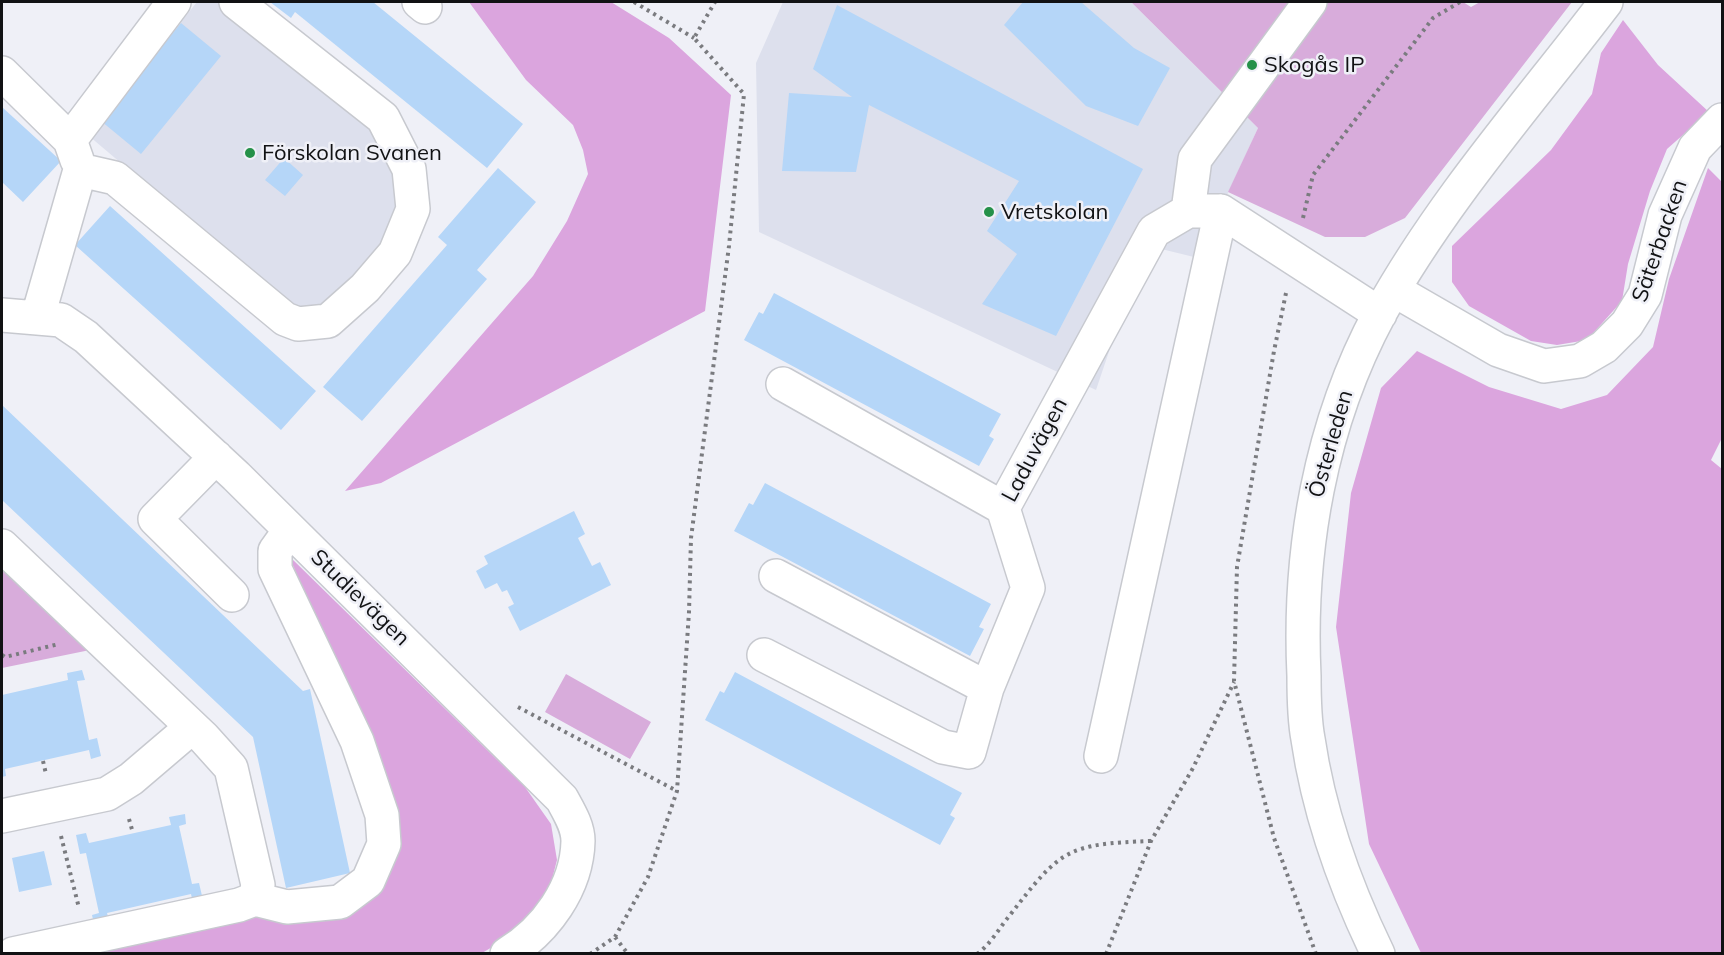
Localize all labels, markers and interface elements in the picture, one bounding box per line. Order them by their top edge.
place label: Skogås IP [1264,52,1364,78]
marker: Skogås IP [1245,58,1259,72]
place label: Förskolan Svanen [262,140,442,166]
marker: Förskolan Svanen [243,146,257,160]
street label: Säterbacken [1627,176,1693,306]
place label: Vretskolan [1001,199,1108,225]
marker: Vretskolan [982,205,996,219]
street label: Österleden [1303,387,1359,501]
street label: Laduvägen [997,393,1073,507]
street label: Studievägen [305,544,415,652]

